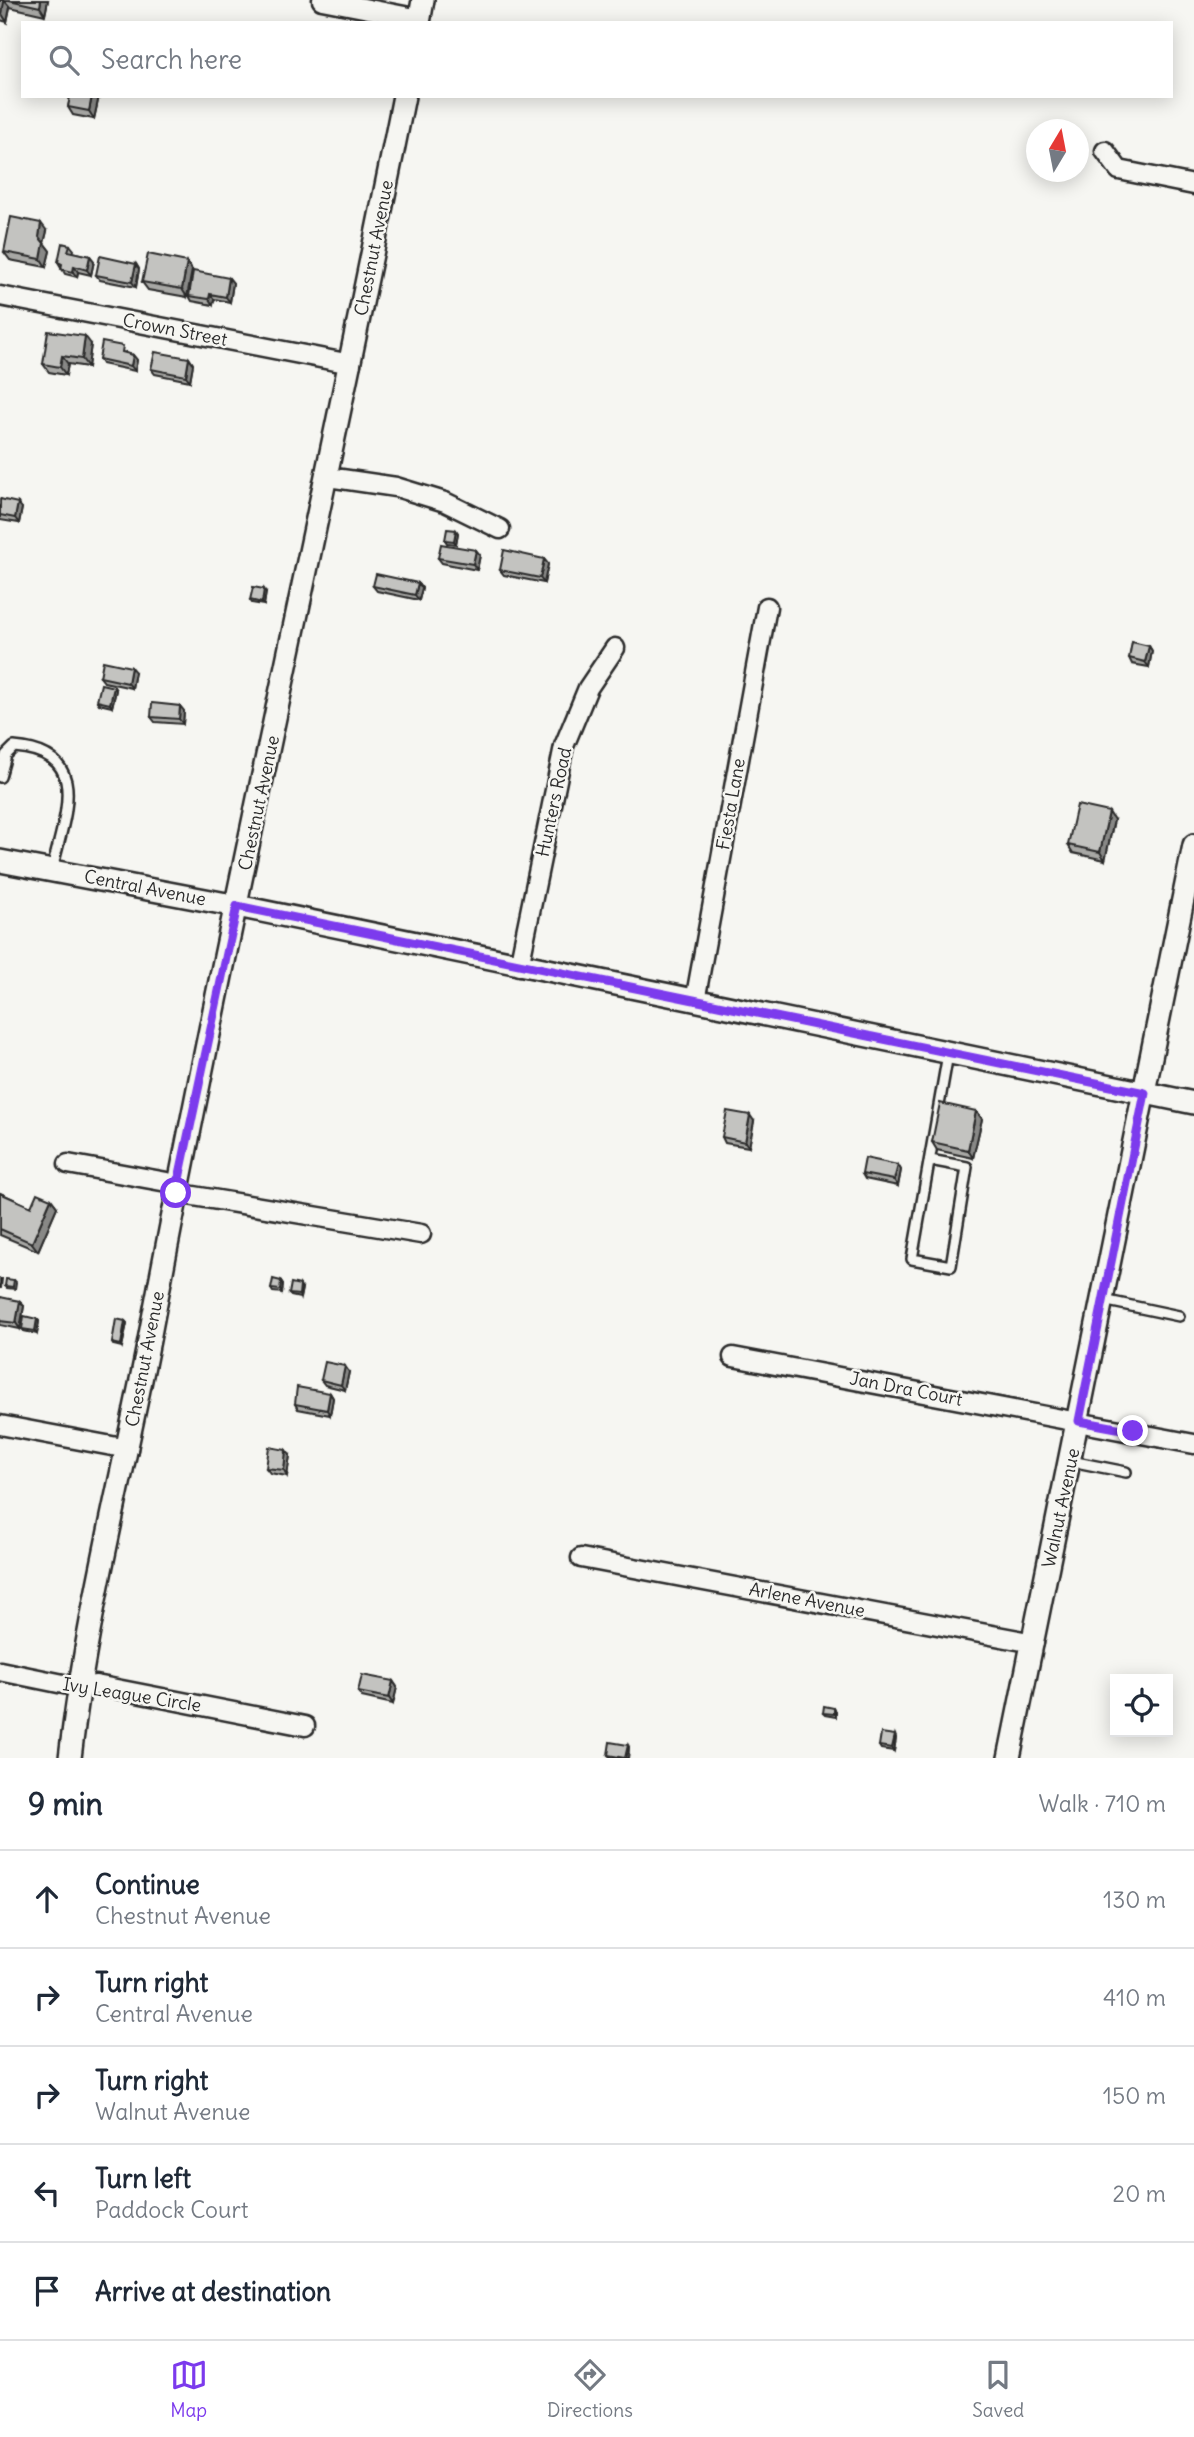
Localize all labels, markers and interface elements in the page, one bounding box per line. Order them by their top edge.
search box [21,21,1173,98]
icon: search [45,41,83,79]
text: Search here [101,43,242,76]
north arrow [1026,119,1089,182]
street label: Chestnut Avenue [349,178,398,318]
street label: Crown Street [121,308,229,351]
street label: Chestnut Avenue [233,733,284,873]
street label: Hunters Road [531,745,576,859]
street label: Fiesta Lane [711,756,750,852]
street label: Central Avenue [82,864,208,911]
route start [160,1177,191,1208]
street label: Chestnut Avenue [120,1289,169,1429]
street label: Jan Dra Court [848,1366,964,1411]
route end [1117,1415,1148,1446]
street label: Walnut Avenue [1037,1446,1084,1570]
street label: Arlene Avenue [747,1577,867,1622]
street label: Ivy League Circle [61,1672,203,1717]
map controls [1110,1674,1173,1737]
button: locate [1110,1674,1173,1737]
text: 9 min [28,1785,103,1823]
text: Walk · 710 m [1039,1789,1166,1818]
text: Continue [95,1868,200,1901]
icon: ahead [28,1880,66,1918]
text: 130 m [1103,1885,1166,1914]
text: Chestnut Avenue [95,1901,271,1930]
text: Turn right [95,1966,208,1999]
icon: right [28,1978,66,2016]
text: 410 m [1103,1983,1166,2012]
text: Central Avenue [95,1999,253,2028]
text: Turn right [95,2064,208,2097]
icon: right [28,2076,66,2114]
text: 150 m [1103,2081,1166,2110]
text: Walnut Avenue [95,2097,250,2126]
text: Turn left [95,2162,191,2195]
icon: left [28,2174,66,2212]
text: 20 m [1113,2179,1166,2208]
text: Paddock Court [95,2195,249,2224]
icon: arrive [28,2272,66,2310]
text: Arrive at destination [95,2275,331,2308]
tab: Map [170,2356,208,2422]
tab: Directions [547,2356,633,2422]
tab: Saved [972,2356,1024,2422]

